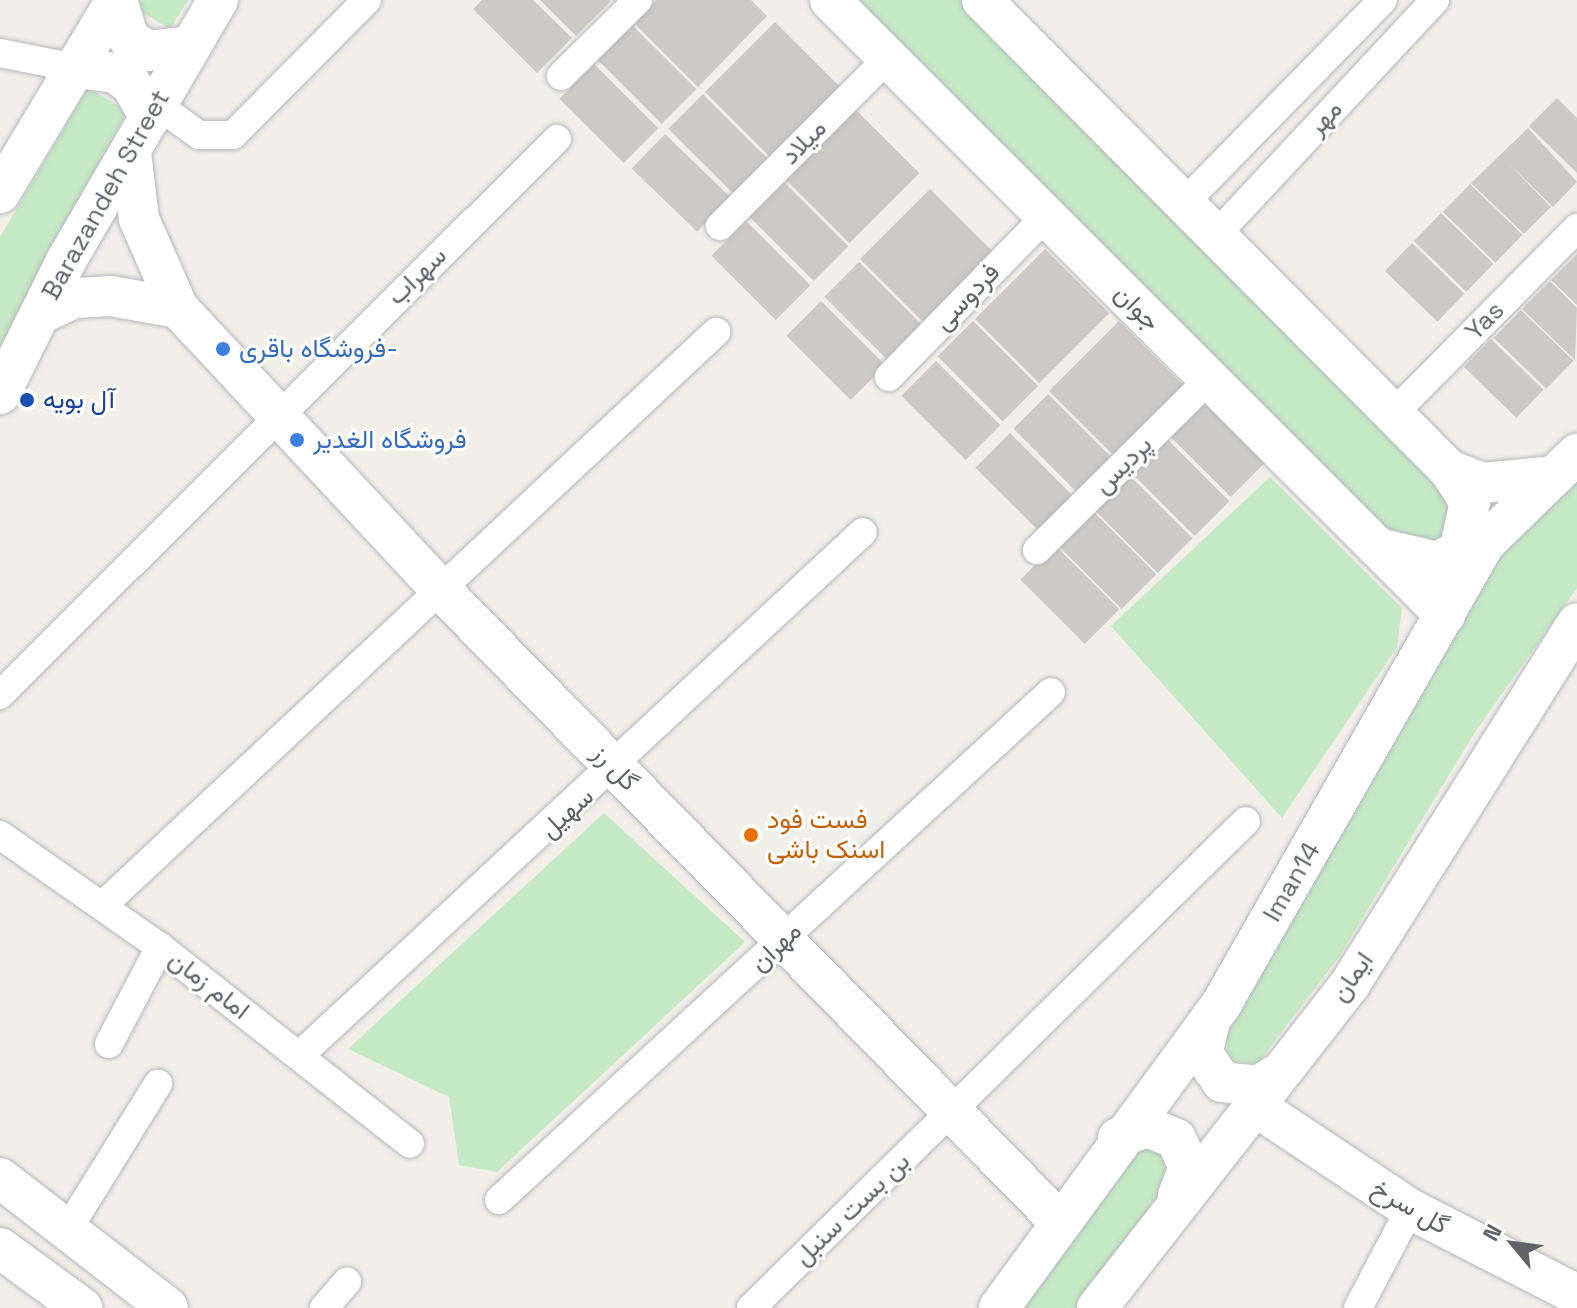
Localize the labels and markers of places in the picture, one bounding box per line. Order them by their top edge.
place label: فروشگاه باقری- [239,333,398,365]
marker: فروشگاه باقری- [214,340,232,358]
place label: آل بویه [43,384,115,416]
marker: آل بویه [18,391,36,409]
place label: فروشگاه الغدیر [313,424,467,456]
marker: فروشگاه الغدیر [288,431,306,449]
place label: فست فود اسنک باشی [767,804,885,866]
marker: فست فود اسنک باشی [742,826,760,844]

